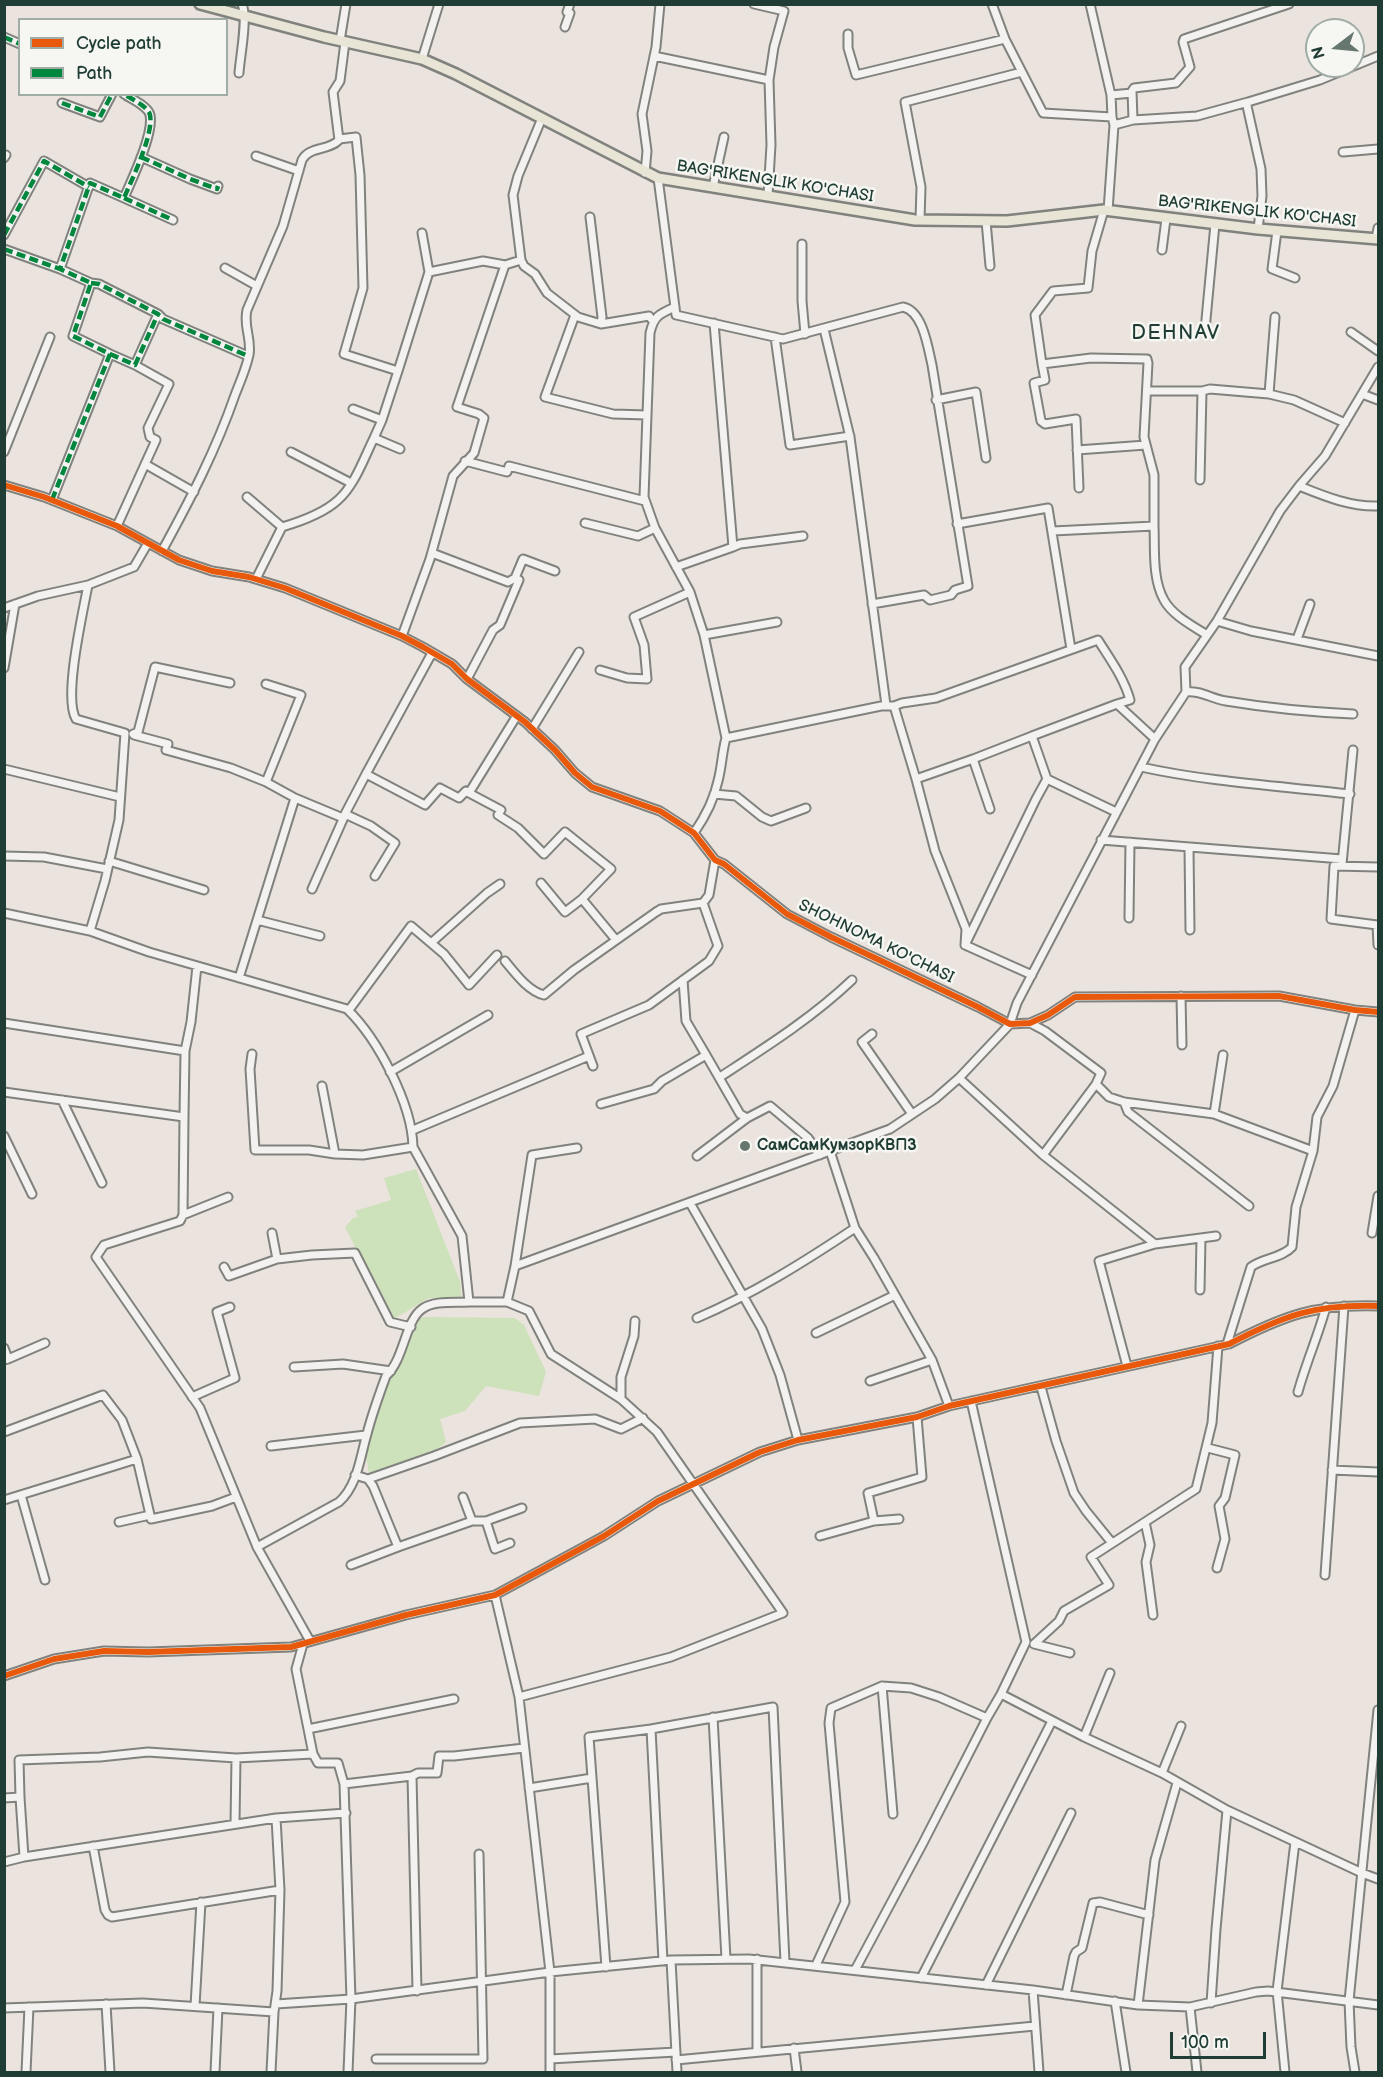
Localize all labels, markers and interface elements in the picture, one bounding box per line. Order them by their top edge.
legend [18,18,228,96]
north arrow [1305,18,1365,78]
text: Cycle path [76,33,162,54]
text: N [1308,44,1330,61]
text: Path [76,63,112,84]
street label: BAG'RIKENGLIK KO'CHASI [675,157,875,207]
street label: BAG'RIKENGLIK KO'CHASI [1157,192,1357,232]
district label: DEHNAV [1131,322,1221,346]
street label: SHOHNOMA KO'CHASI [795,896,957,988]
place label: СамСамКумзорКВП3 [757,1136,917,1156]
marker: СамСамКумзорКВП3 [738,1139,752,1153]
scale bar [1173,2020,1269,2058]
text: 100 m [1181,2032,1229,2053]

